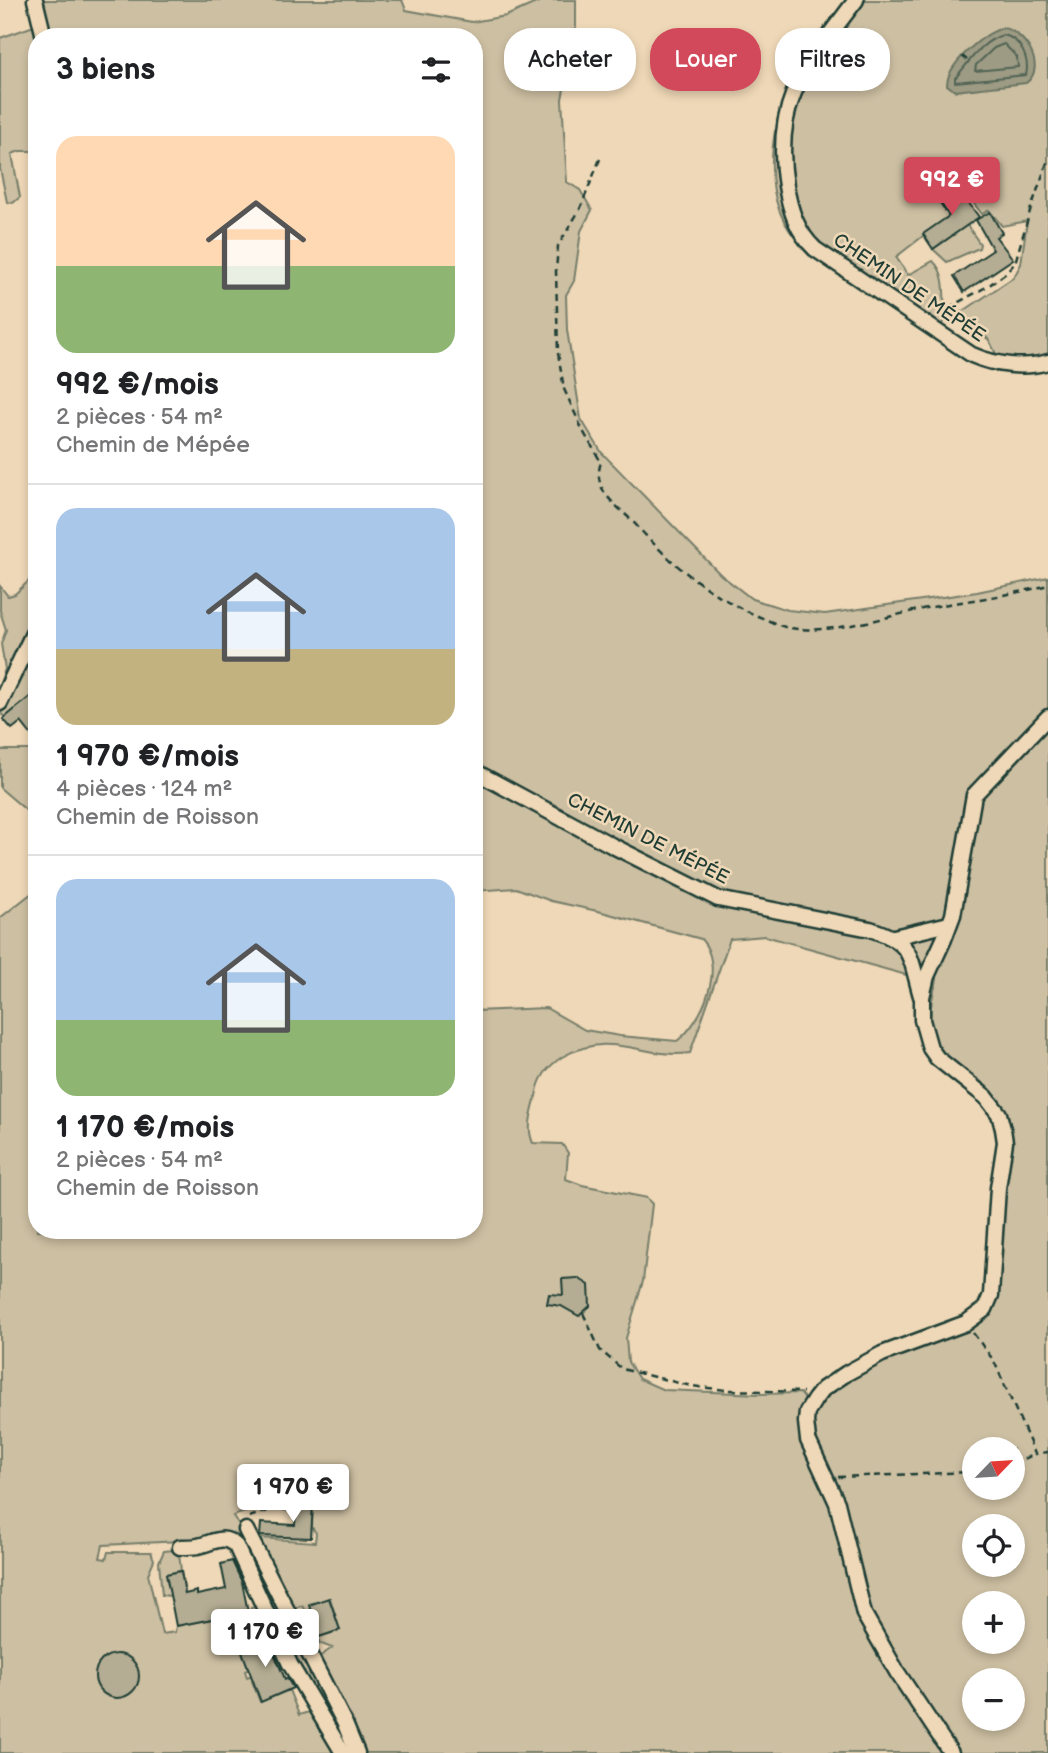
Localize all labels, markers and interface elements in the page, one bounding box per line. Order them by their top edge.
chip: Acheter [504,28,636,91]
chip: Louer [650,28,761,91]
chip: Filtres [775,28,890,91]
icon: filters [417,51,455,89]
text: 3 biens [56,52,155,88]
pin: 992 € [903,158,1001,217]
text: 992 € [920,166,984,194]
icon: home [193,182,319,308]
street label: CHEMIN DE MÉPÉE [829,228,990,347]
text: 992 €/mois [56,367,219,403]
text: 2 pièces · 54 m² [56,403,223,431]
text: Chemin de Mépée [56,431,250,459]
icon: home [193,554,319,680]
text: 1 970 €/mois [56,739,239,775]
text: 4 pièces · 124 m² [56,775,232,803]
street label: CHEMIN DE MÉPÉE [563,787,733,890]
text: Chemin de Roisson [56,803,259,831]
icon: home [193,925,319,1051]
text: 1 170 €/mois [56,1110,234,1146]
text: 2 pièces · 54 m² [56,1146,223,1174]
text: Chemin de Roisson [56,1174,259,1202]
north arrow [962,1437,1026,1500]
map controls [962,1437,1025,1731]
pin: 1 970 € [228,1464,358,1524]
text: 1 970 € [253,1473,333,1501]
button: locate [962,1514,1025,1577]
button: + [962,1591,1025,1654]
pin: 1 170 € [200,1610,330,1669]
text: 1 170 € [227,1618,303,1646]
button: − [962,1668,1025,1731]

